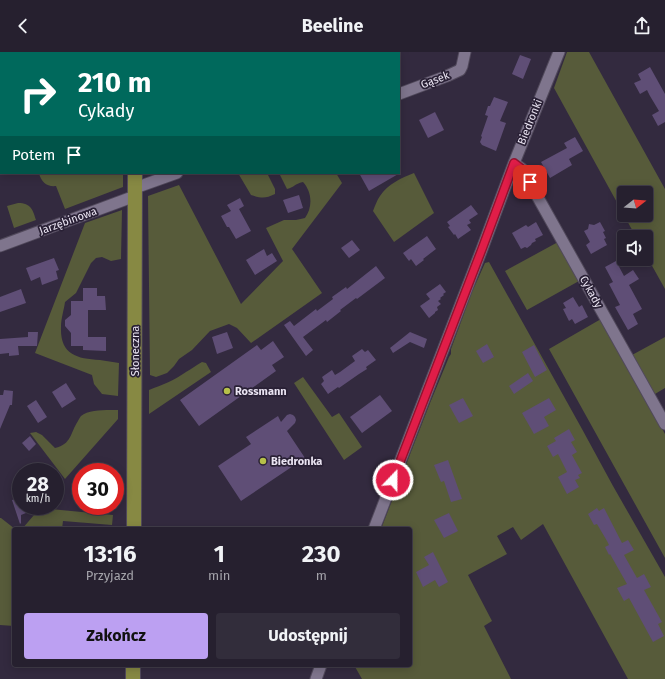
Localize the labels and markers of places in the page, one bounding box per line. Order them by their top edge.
pin [513,165,547,199]
place label: Rossmann [235,385,287,398]
marker: Rossmann [222,386,232,396]
place label: Biedronka [271,455,322,468]
marker: Biedronka [258,456,268,466]

